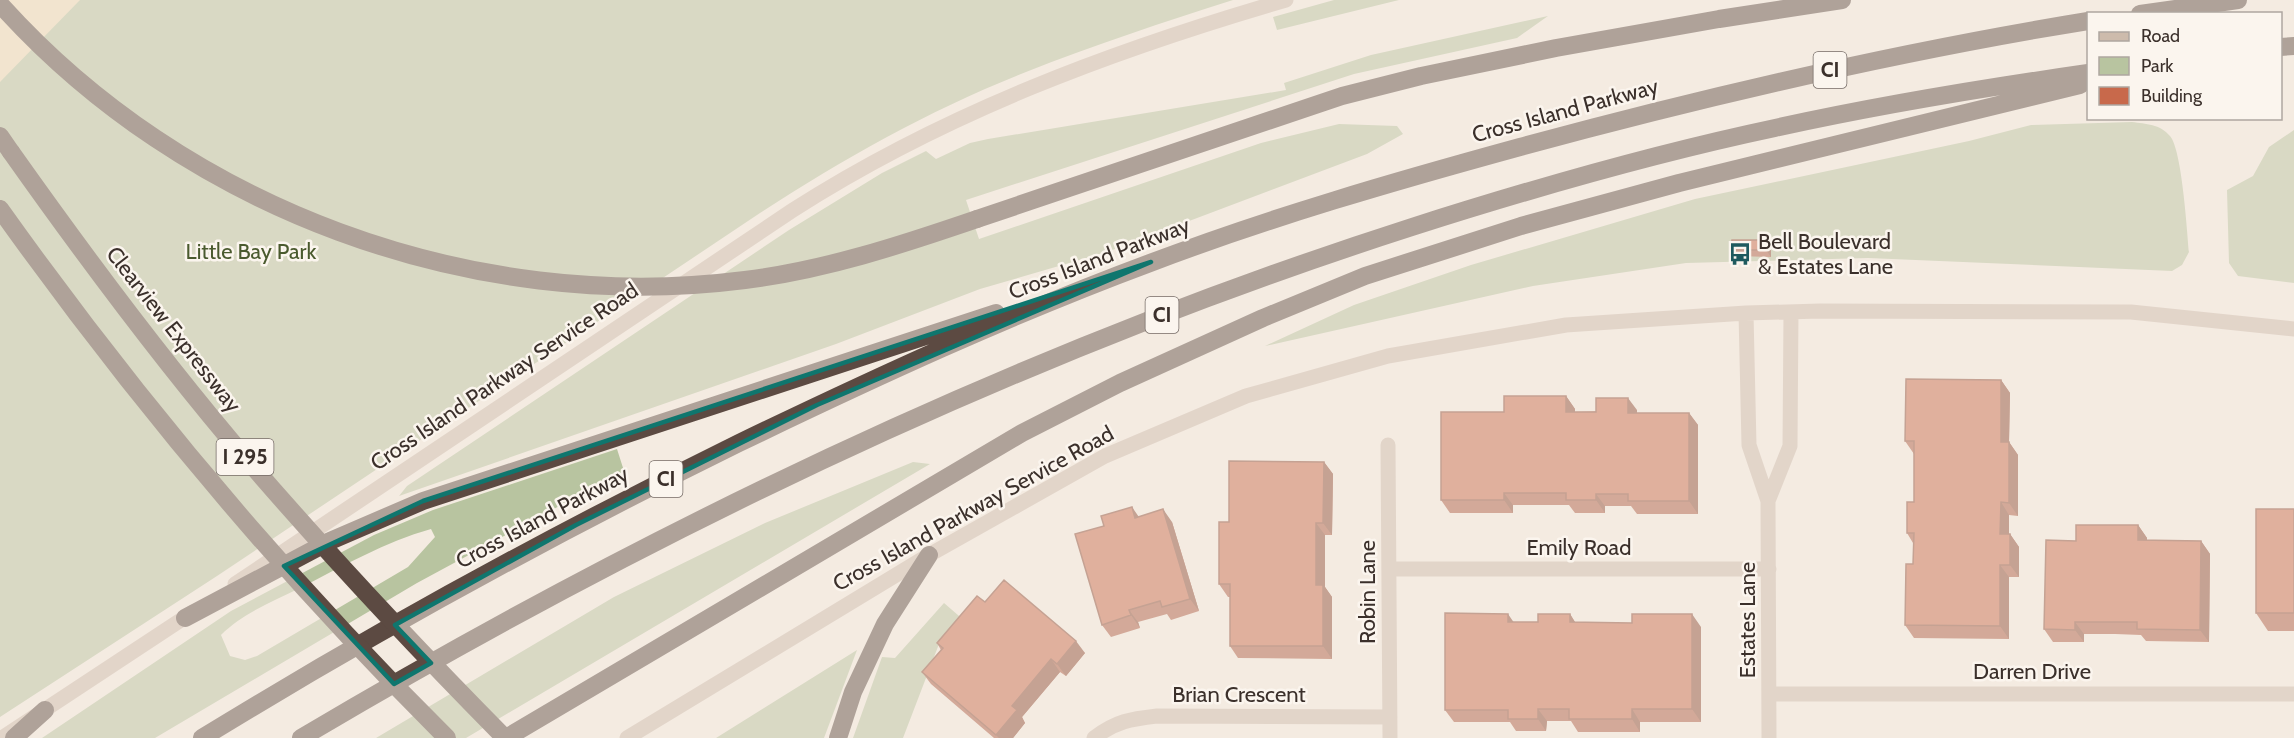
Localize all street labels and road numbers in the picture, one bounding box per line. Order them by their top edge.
road number: CI [1814,52,1846,88]
street label: Cross Island Parkway [1469,73,1661,148]
street label: Cross Island Parkway [1005,211,1194,305]
street label: Clearview Expressway [100,241,247,418]
street label: Cross Island Parkway Service Road [365,277,643,476]
road number: CI [1146,297,1178,333]
street label: Cross Island Parkway Service Road [828,420,1118,597]
road number: I 295 [216,439,274,475]
street label: Cross Island Parkway [451,461,633,574]
road number: CI [650,461,682,497]
street label: Emily Road [1527,534,1631,561]
street label: Robin Lane [1354,540,1381,644]
street label: Estates Lane [1734,562,1761,678]
street label: Darren Drive [1973,658,2091,685]
street label: Brian Crescent [1172,681,1306,708]

